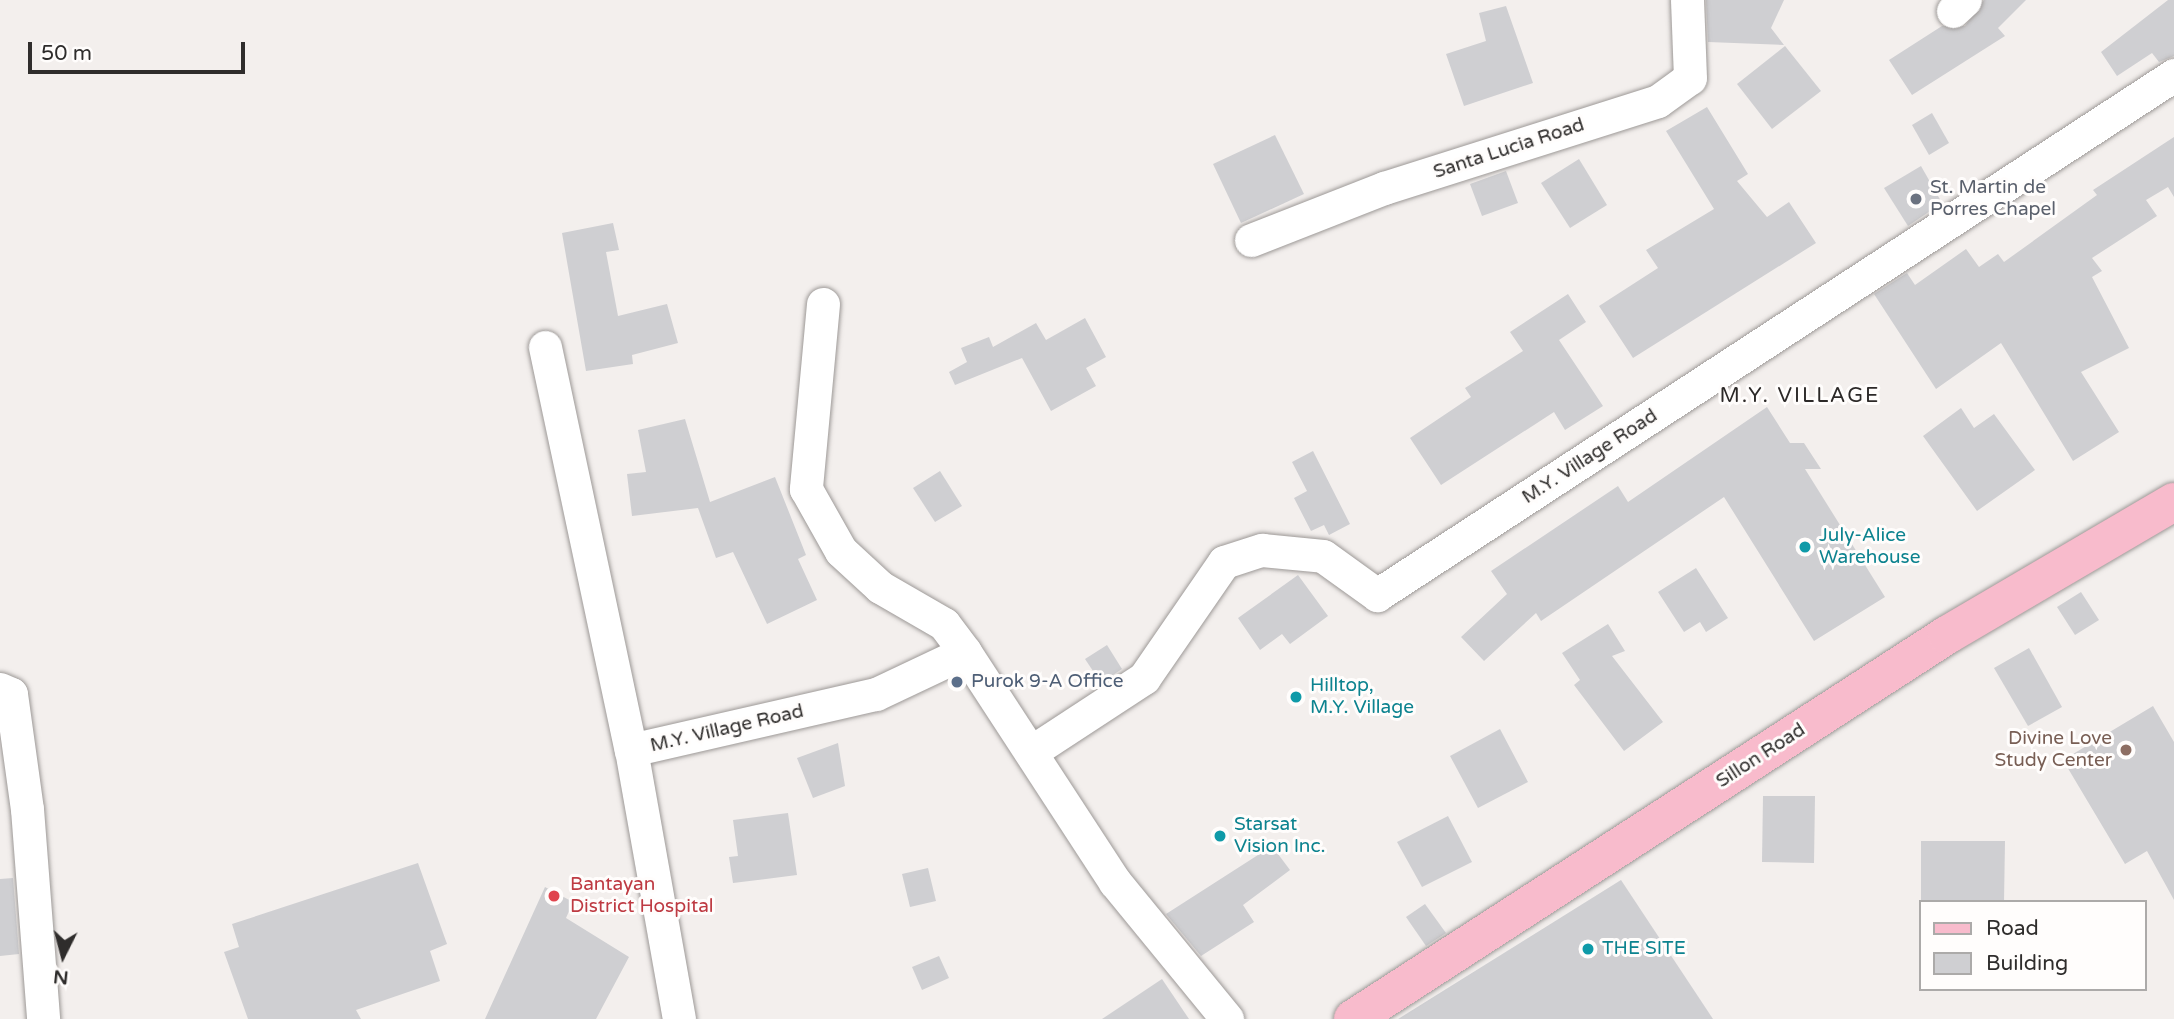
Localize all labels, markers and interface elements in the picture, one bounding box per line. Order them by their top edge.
scale bar [32,28,248,72]
text: 50 m [41,41,92,66]
street label: Santa Lucia Road [1431,114,1587,184]
place label: St. Martin de Porres Chapel [1930,177,2056,221]
marker: St. Martin de Porres Chapel [1908,191,1924,207]
district label: M.Y. VILLAGE [1721,383,1879,409]
street label: M.Y. Village Road [1518,405,1662,509]
place label: July-Alice Warehouse [1819,525,1920,569]
marker: July-Alice Warehouse [1797,539,1813,555]
place label: Purok 9-A Office [971,671,1123,693]
marker: Purok 9-A Office [949,674,965,690]
place label: Hilltop, M.Y. Village [1310,675,1414,719]
marker: Hilltop, M.Y. Village [1288,689,1304,705]
street label: M.Y. Village Road [648,700,806,758]
street label: Sillon Road [1712,719,1810,793]
place label: Divine Love Study Center [1995,728,2112,772]
marker: Divine Love Study Center [2118,742,2134,758]
place label: Starsat Vision Inc. [1234,814,1326,858]
marker: Starsat Vision Inc. [1212,828,1228,844]
place label: Bantayan District Hospital [570,874,714,918]
marker: Bantayan District Hospital [544,886,564,906]
legend [1918,900,2146,991]
text: Road [1986,916,2039,941]
north arrow [28,921,98,991]
place label: THE SITE [1602,938,1686,960]
marker: THE SITE [1580,941,1596,957]
text: Building [1986,951,2068,976]
text: N [52,965,70,989]

